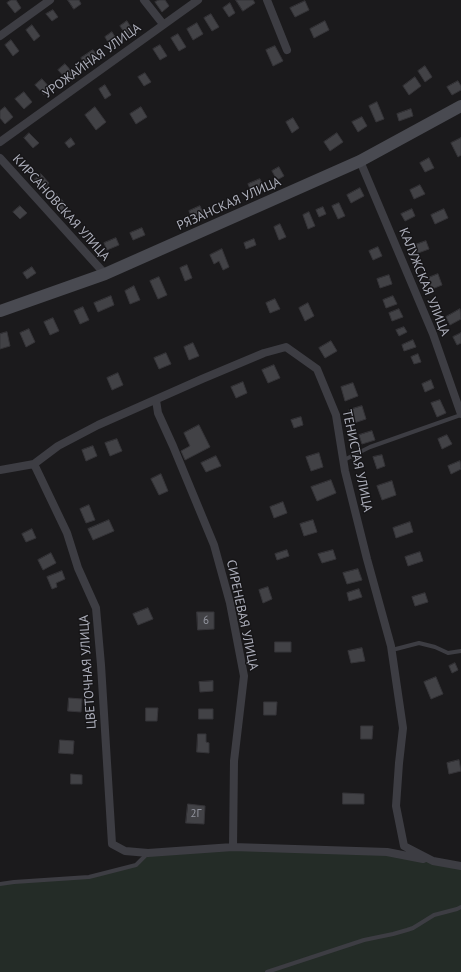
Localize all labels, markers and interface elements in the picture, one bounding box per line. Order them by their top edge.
street label: УРОЖАЙНАЯ УЛИЦА [40,20,144,102]
street label: КИРСАНОВСКАЯ УЛИЦА [9,152,113,264]
street label: РЯЗАНСКАЯ УЛИЦА [175,174,283,234]
street label: КАЛУЖСКАЯ УЛИЦА [395,226,453,338]
street label: ТЕНИСТАЯ УЛИЦА [339,408,375,514]
street label: СИРЕНЕВАЯ УЛИЦА [223,558,261,672]
street label: ЦВЕТОЧНАЯ УЛИЦА [76,614,100,730]
house number: 6 [203,614,209,628]
house number: 2Г [191,807,201,821]

